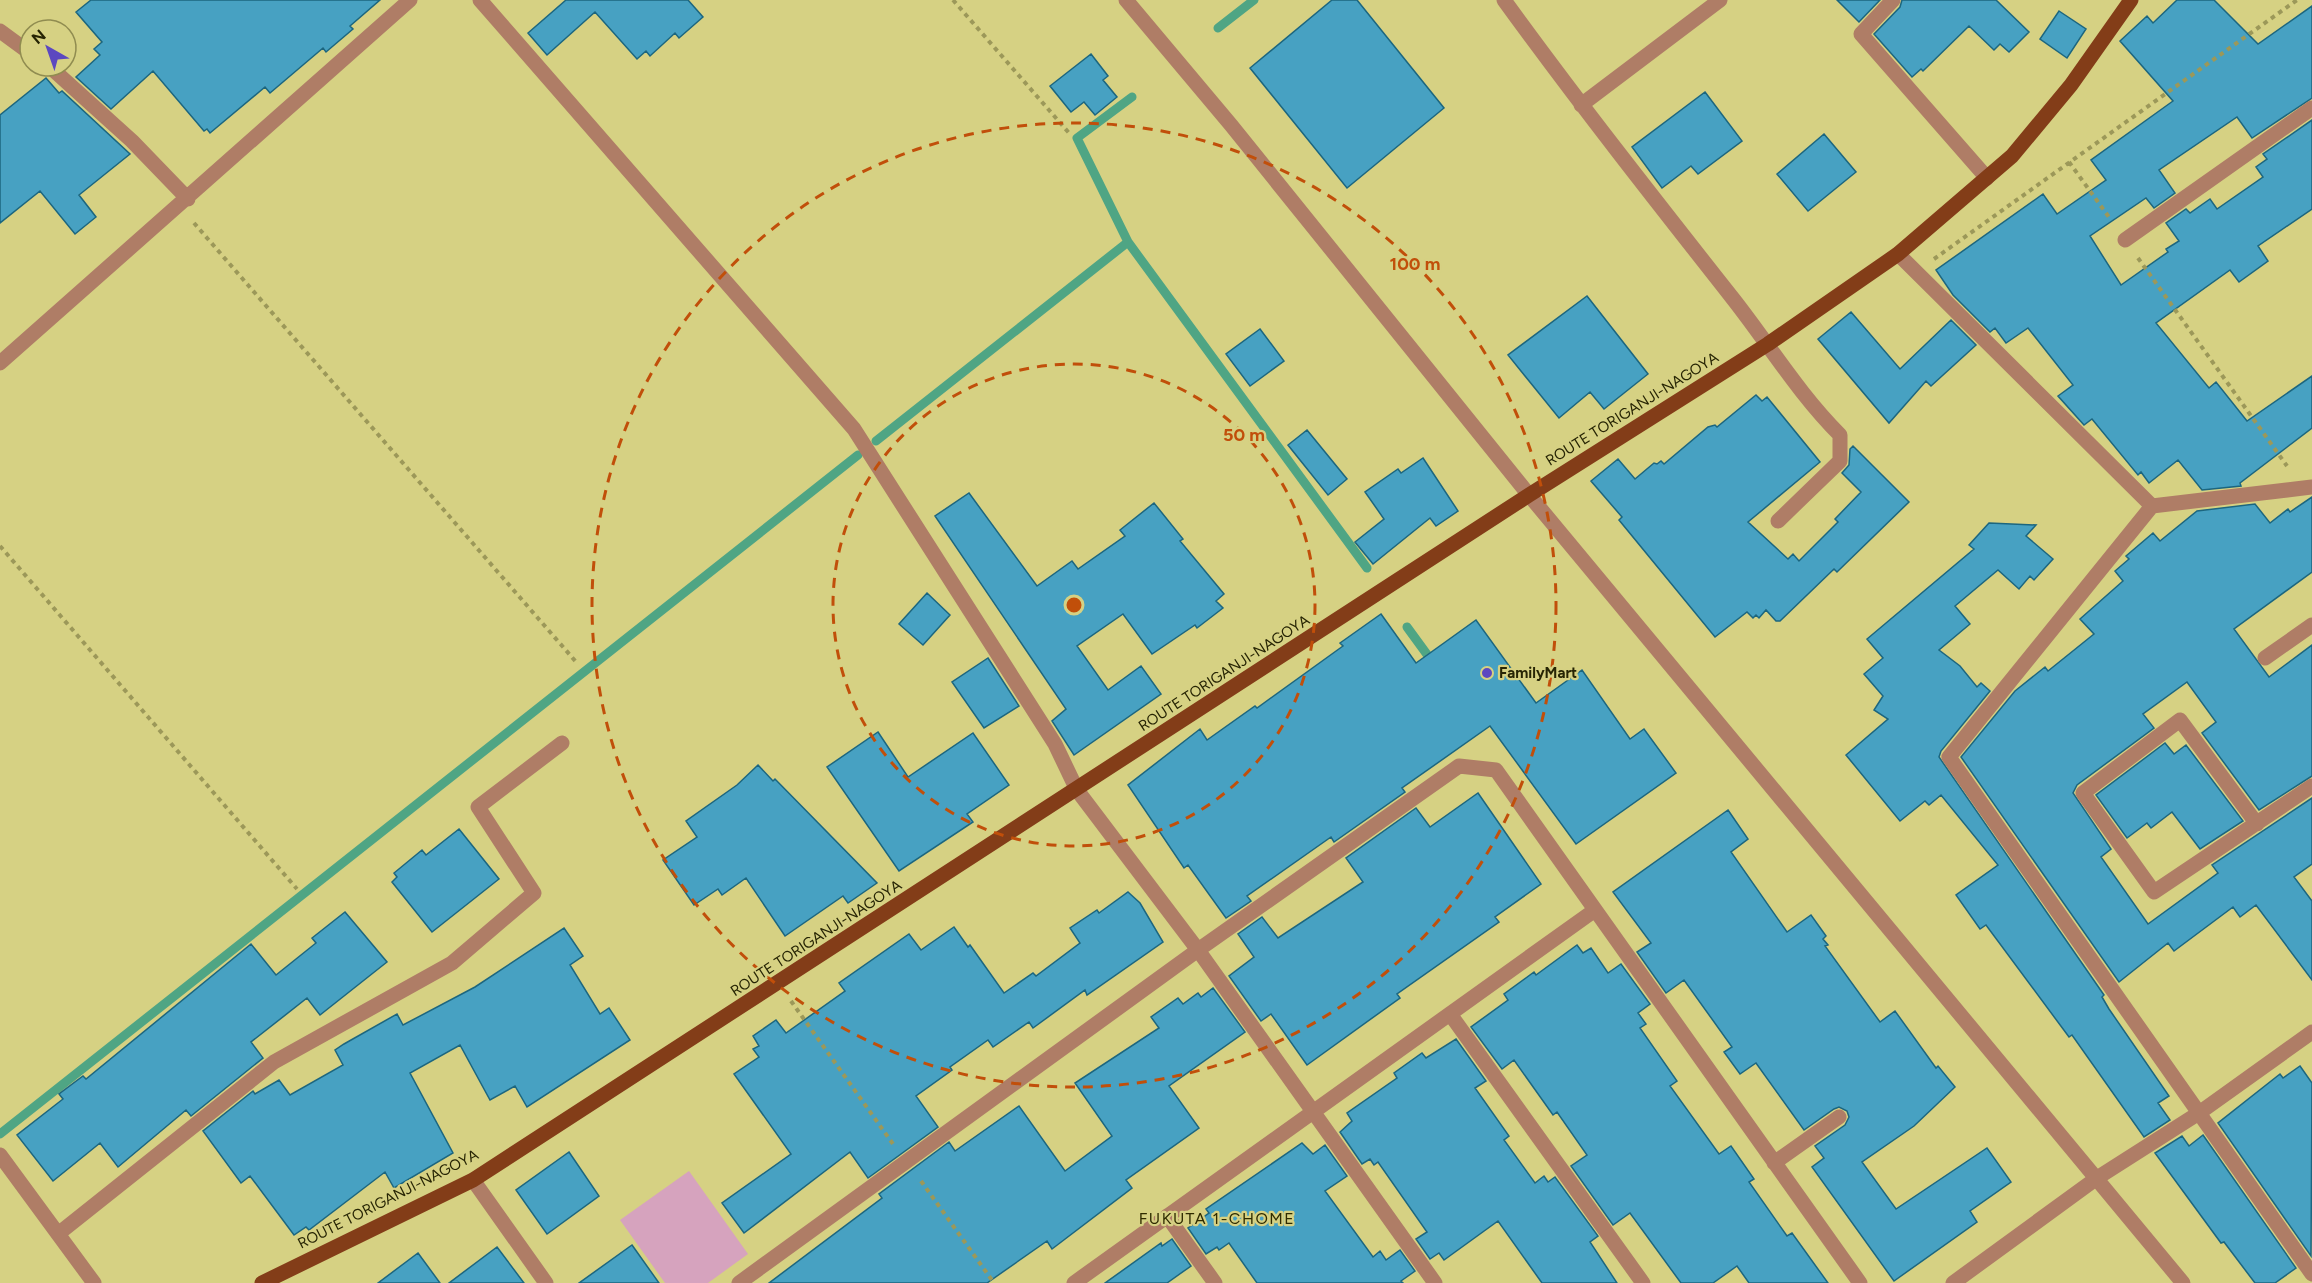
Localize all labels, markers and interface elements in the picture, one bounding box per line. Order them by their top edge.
north arrow [18,18,78,78]
text: N [28,26,50,48]
text: 100 m [1390,253,1440,275]
street label: ROUTE TORIGANJI-NAGOYA [1542,348,1722,470]
text: 50 m [1223,424,1265,446]
centre of rings [1064,595,1084,615]
street label: ROUTE TORIGANJI-NAGOYA [1135,611,1313,735]
place label: FamilyMart [1499,664,1577,682]
marker: FamilyMart [1480,666,1494,680]
street label: ROUTE TORIGANJI-NAGOYA [727,876,905,1000]
street label: ROUTE TORIGANJI-NAGOYA [295,1146,481,1252]
district label: FUKUTA 1-CHOME [1139,1209,1295,1228]

